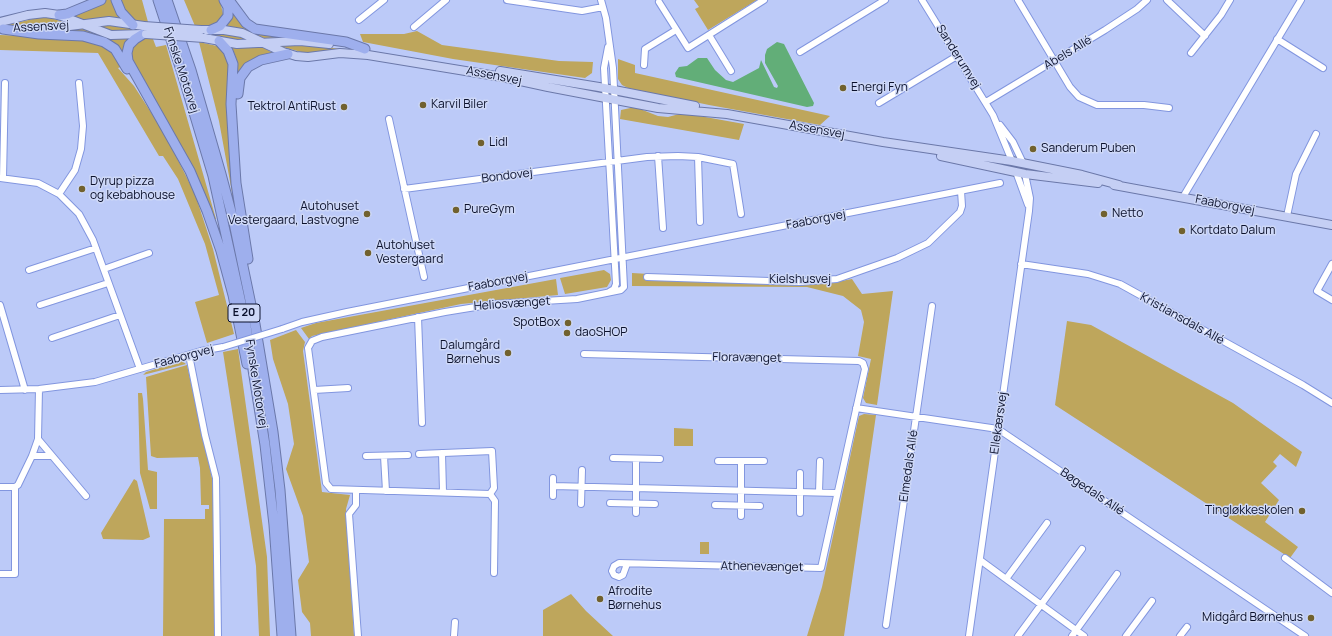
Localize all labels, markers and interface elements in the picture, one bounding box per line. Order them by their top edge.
street label: Assensvej [13,18,69,36]
street label: Sanderumvej [933,22,983,92]
street label: Fynske Motorvej [160,25,202,115]
street label: Abels Allé [1041,33,1095,73]
street label: Assensvej [465,64,523,88]
place label: Energi Fyn [851,81,908,95]
marker: Energi Fyn [838,83,848,93]
place label: Karvil Biler [431,98,488,112]
place label: Tektrol AntiRust [247,100,336,114]
marker: Karvil Biler [418,100,428,110]
marker: Tektrol AntiRust [339,102,349,112]
street label: Assensvej [788,118,846,142]
place label: Lidl [489,136,508,150]
marker: Lidl [476,138,486,148]
place label: Sanderum Puben [1041,142,1136,156]
marker: Sanderum Puben [1028,144,1038,154]
street label: Bondovej [481,166,533,186]
place label: Dyrup pizza og kebabhouse [90,175,175,203]
marker: Dyrup pizza og kebabhouse [77,184,87,194]
street label: Faaborgvej [1194,192,1256,218]
place label: Autohuset Vestergaard, Lastvogne [228,200,359,228]
place label: PureGym [464,203,515,217]
marker: PureGym [451,205,461,215]
street label: Faaborgvej [785,207,847,233]
place label: Netto [1112,207,1143,221]
marker: Autohuset Vestergaard, Lastvogne [362,209,372,219]
marker: Netto [1099,209,1109,219]
place label: Kortdato Dalum [1190,224,1275,238]
marker: Kortdato Dalum [1177,226,1187,236]
place label: Autohuset Vestergaard [376,239,443,267]
marker: Autohuset Vestergaard [363,248,373,258]
street label: Faaborgvej [467,269,529,295]
street label: Kielshusvej [769,273,831,287]
street label: Kristiansdals Allé [1138,290,1226,348]
street label: Heliosvænget [473,294,551,314]
road number: E 20 [228,304,260,322]
place label: SpotBox [513,316,560,330]
marker: SpotBox [563,318,573,328]
place label: daoSHOP [575,326,627,340]
marker: daoSHOP [562,328,572,338]
street label: Fynske Motorvej [242,338,270,430]
place label: Dalumgård Børnehus [440,339,500,367]
street label: Faaborgvej [153,342,215,372]
marker: Dalumgård Børnehus [503,348,513,358]
street label: Floravænget [712,350,782,366]
street label: Ellekærsvej [988,391,1010,455]
street label: Elmedals Allé [897,429,921,503]
street label: Bøgedals Allé [1057,465,1127,519]
place label: Tingløkkeskolen [1205,504,1294,518]
marker: Tingløkkeskolen [1297,506,1307,516]
street label: Athenevænget [720,559,804,575]
place label: Afrodite Børnehus [608,585,661,613]
marker: Afrodite Børnehus [595,594,605,604]
place label: Midgård Børnehus [1202,611,1303,625]
marker: Midgård Børnehus [1306,613,1316,623]

